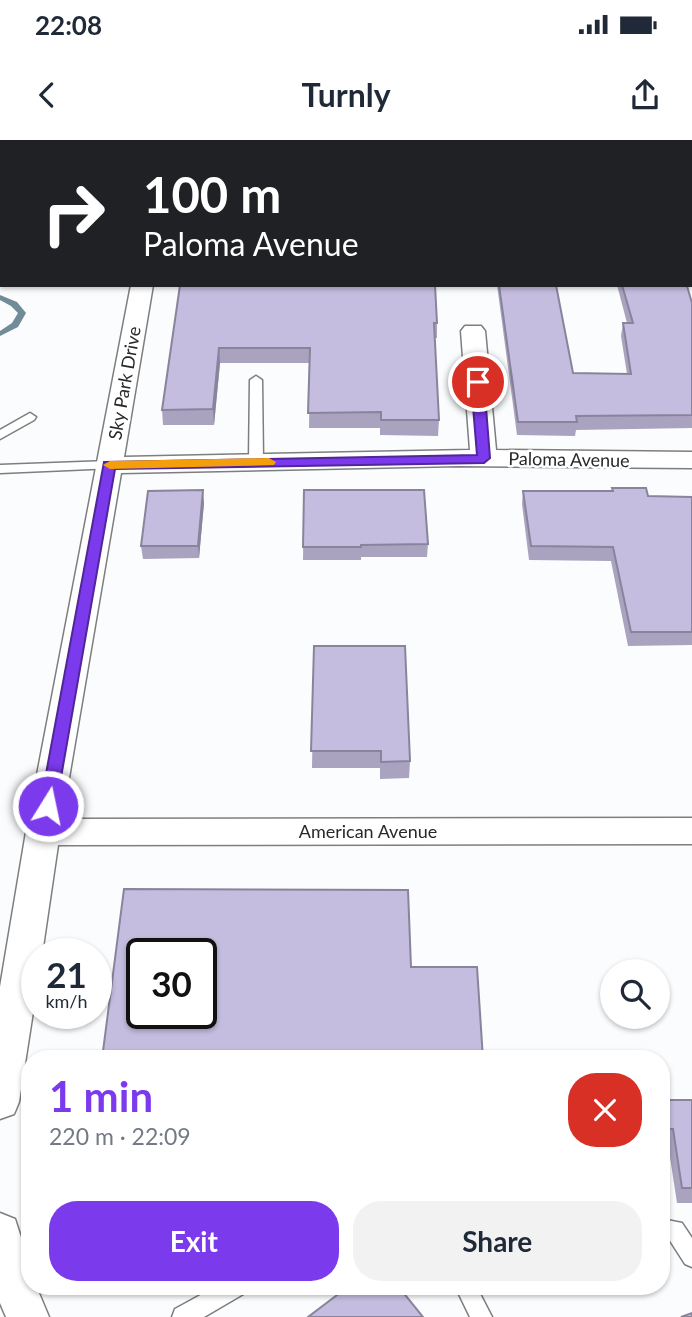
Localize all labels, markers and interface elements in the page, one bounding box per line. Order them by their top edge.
text: 22:08 [35,9,102,41]
text: Turnly [301,75,391,114]
icon: back [28,76,66,114]
icon: share [626,76,664,114]
text: 100 m [143,165,281,223]
icon: right [28,168,119,259]
text: Paloma Avenue [143,224,359,263]
street label: Sky Park Drive [103,325,145,441]
pin [448,352,508,412]
icon: arrive [459,363,497,401]
street label: Paloma Avenue [508,447,630,471]
position arrow [11,769,85,843]
street label: American Avenue [299,820,437,842]
speed limit sign: 30 [126,938,217,1029]
text: 21 [46,953,87,995]
map controls [600,959,670,1029]
button: search [600,959,670,1029]
text: km/h [45,990,88,1012]
text: 1 min [49,1071,153,1121]
button: close [568,1073,642,1147]
text: 220 m · 22:09 [49,1122,191,1150]
button: Exit [49,1201,339,1281]
button: Share [353,1201,642,1281]

